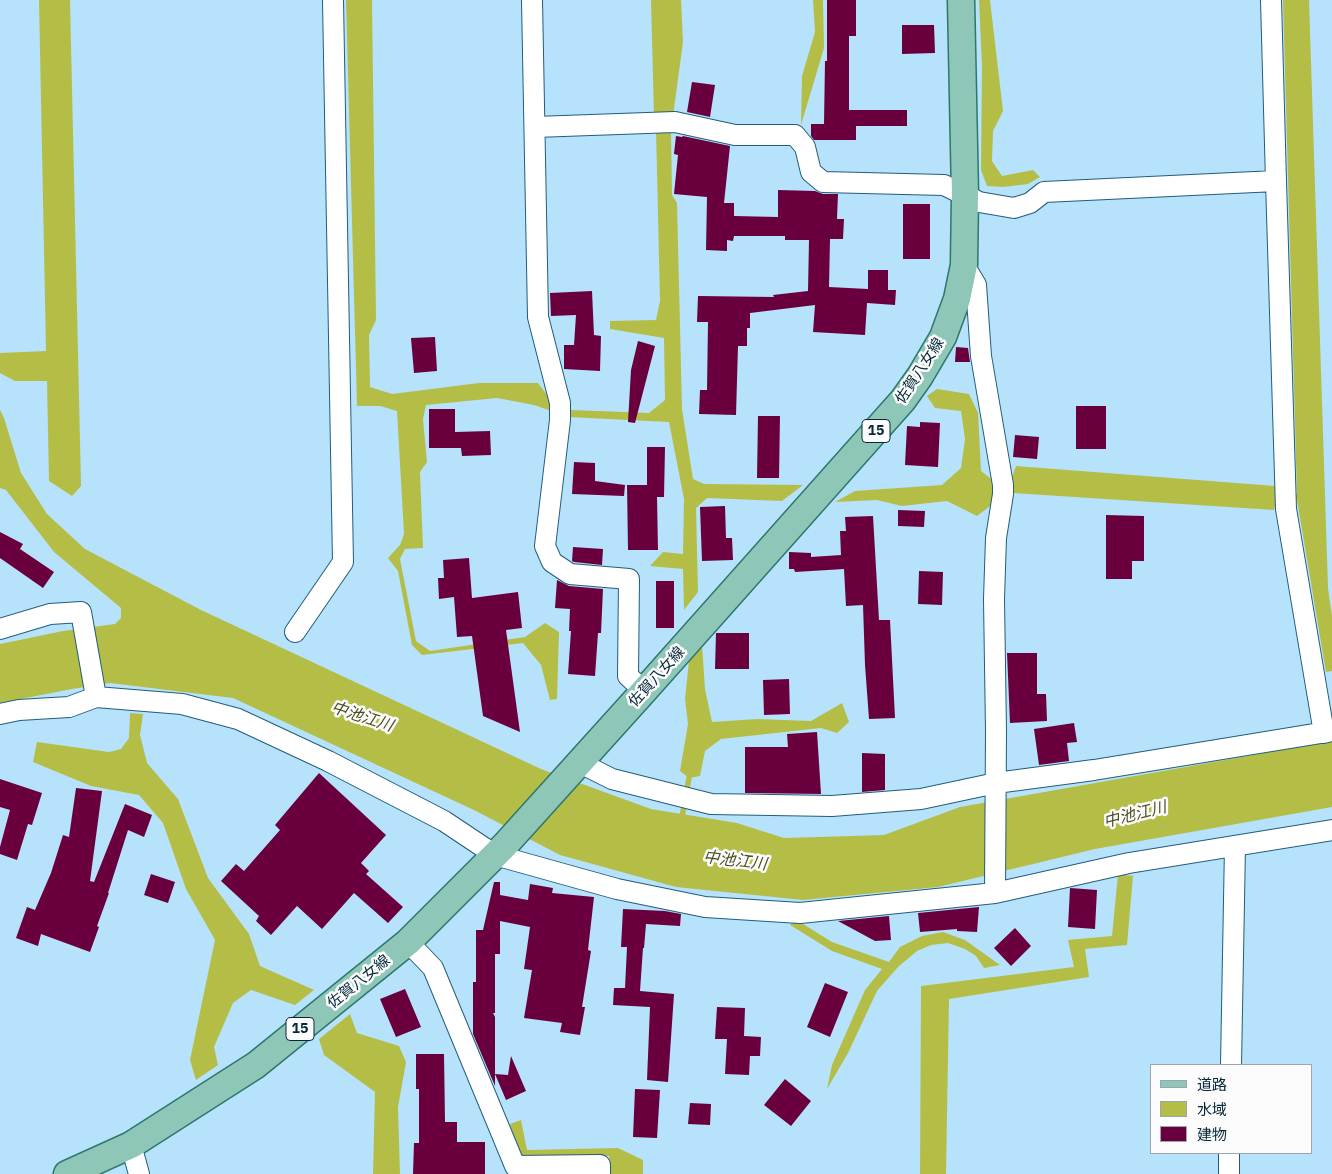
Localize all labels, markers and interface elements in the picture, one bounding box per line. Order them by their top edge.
street label: 佐賀八女線 [892,335,948,407]
road number: 15 [862,420,890,442]
street label: 佐賀八女線 [625,643,689,711]
water label: 中池江川 [329,698,395,736]
water label: 中池江川 [1102,798,1168,832]
water label: 中池江川 [702,848,768,874]
street label: 佐賀八女線 [324,951,394,1013]
road number: 15 [286,1018,314,1040]
legend [1150,1064,1312,1154]
text: 道路 [1197,1075,1227,1094]
text: 水域 [1197,1100,1227,1119]
text: 建物 [1197,1125,1227,1144]

